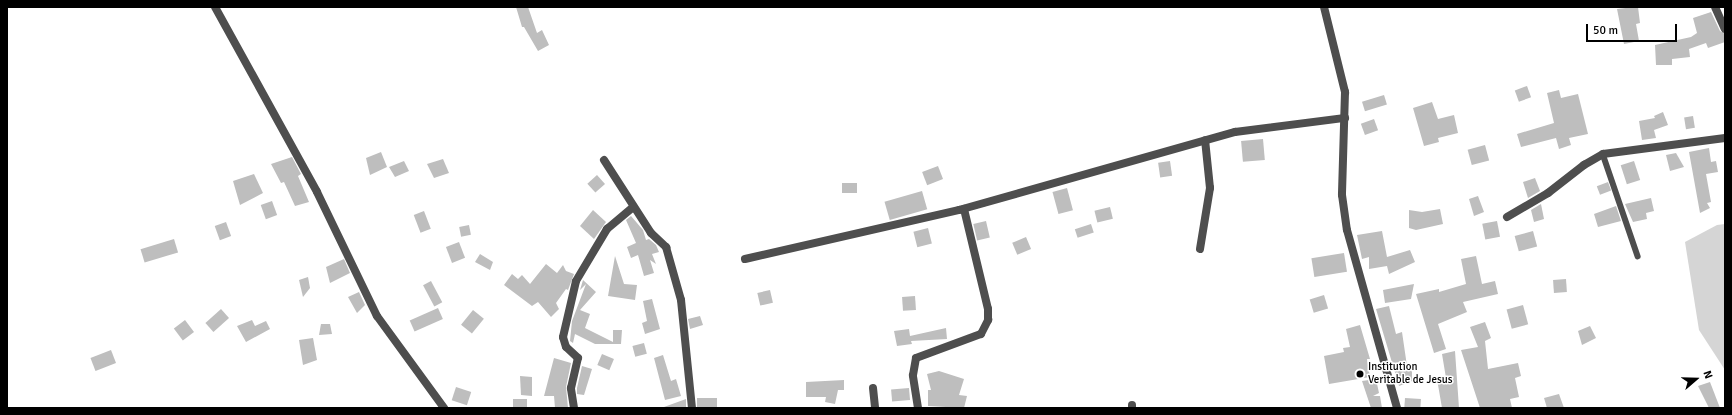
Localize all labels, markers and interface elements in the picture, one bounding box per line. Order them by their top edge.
scale bar [1588,16,1679,42]
text: 50 m [1593,23,1618,38]
north arrow [1676,359,1716,399]
place label: Institution Veritable de Jesus [1368,361,1453,387]
marker: Institution Veritable de Jesus [1355,369,1365,379]
text: N [1700,369,1715,381]

